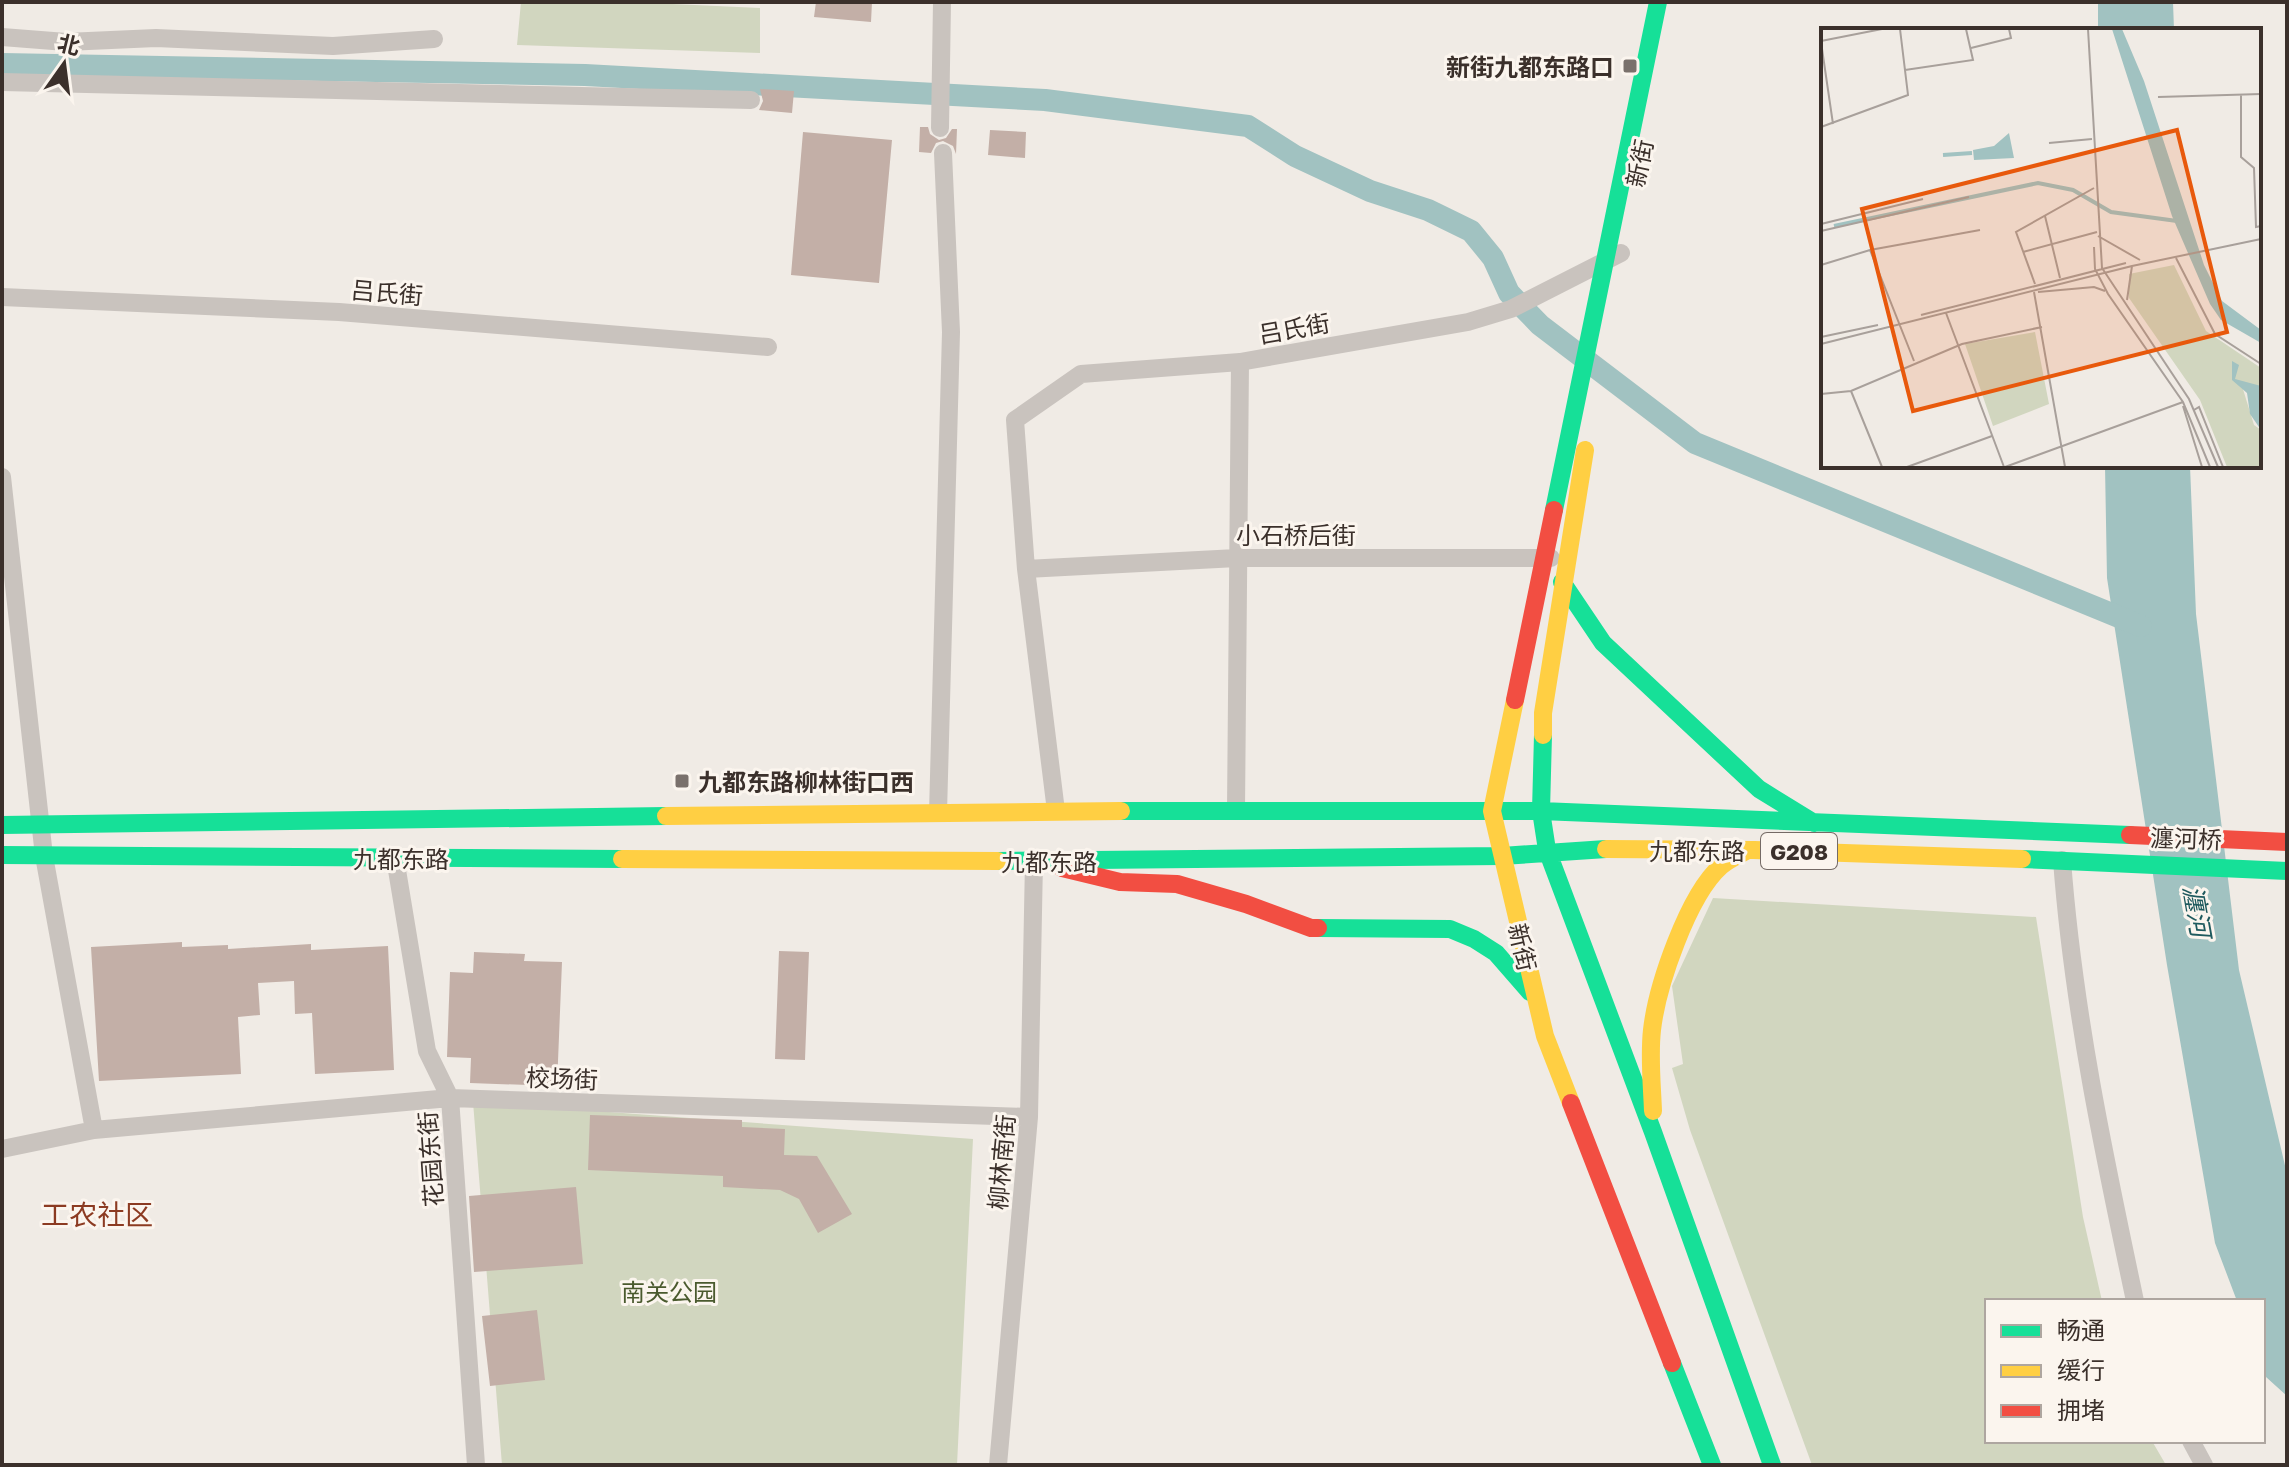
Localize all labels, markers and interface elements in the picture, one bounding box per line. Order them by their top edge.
north arrow [24,24,104,104]
text: 北 [55,28,83,60]
inset map [1821,28,2261,468]
place label: 新街九都东路口 [1446,52,1614,81]
marker: 新街九都东路口 [1621,57,1639,75]
street label: 新街 [1620,137,1658,189]
street label: 吕氏街 [350,274,424,310]
street label: 吕氏街 [1256,307,1332,349]
street label: 小石桥后街 [1236,520,1356,549]
place label: 九都东路柳林街口西 [698,767,914,796]
marker: 九都东路柳林街口西 [673,772,691,790]
street label: 瀍河桥 [2150,822,2222,854]
road number: G208 [1761,833,1837,869]
street label: 九都东路 [1649,836,1745,865]
street label: 九都东路 [353,844,449,873]
street label: 九都东路 [1001,847,1097,876]
water label: 瀍河 [2177,883,2218,944]
street label: 新街 [1503,920,1543,974]
street label: 校场街 [526,1062,598,1094]
street label: 花园东街 [412,1110,448,1208]
street label: 柳林南街 [982,1113,1020,1211]
district label: 工农社区 [41,1198,153,1231]
park label: 南关公园 [621,1277,717,1306]
legend [1985,1299,2265,1443]
text: 畅通 [2057,1315,2105,1344]
text: 缓行 [2057,1355,2105,1384]
text: 拥堵 [2057,1395,2105,1424]

